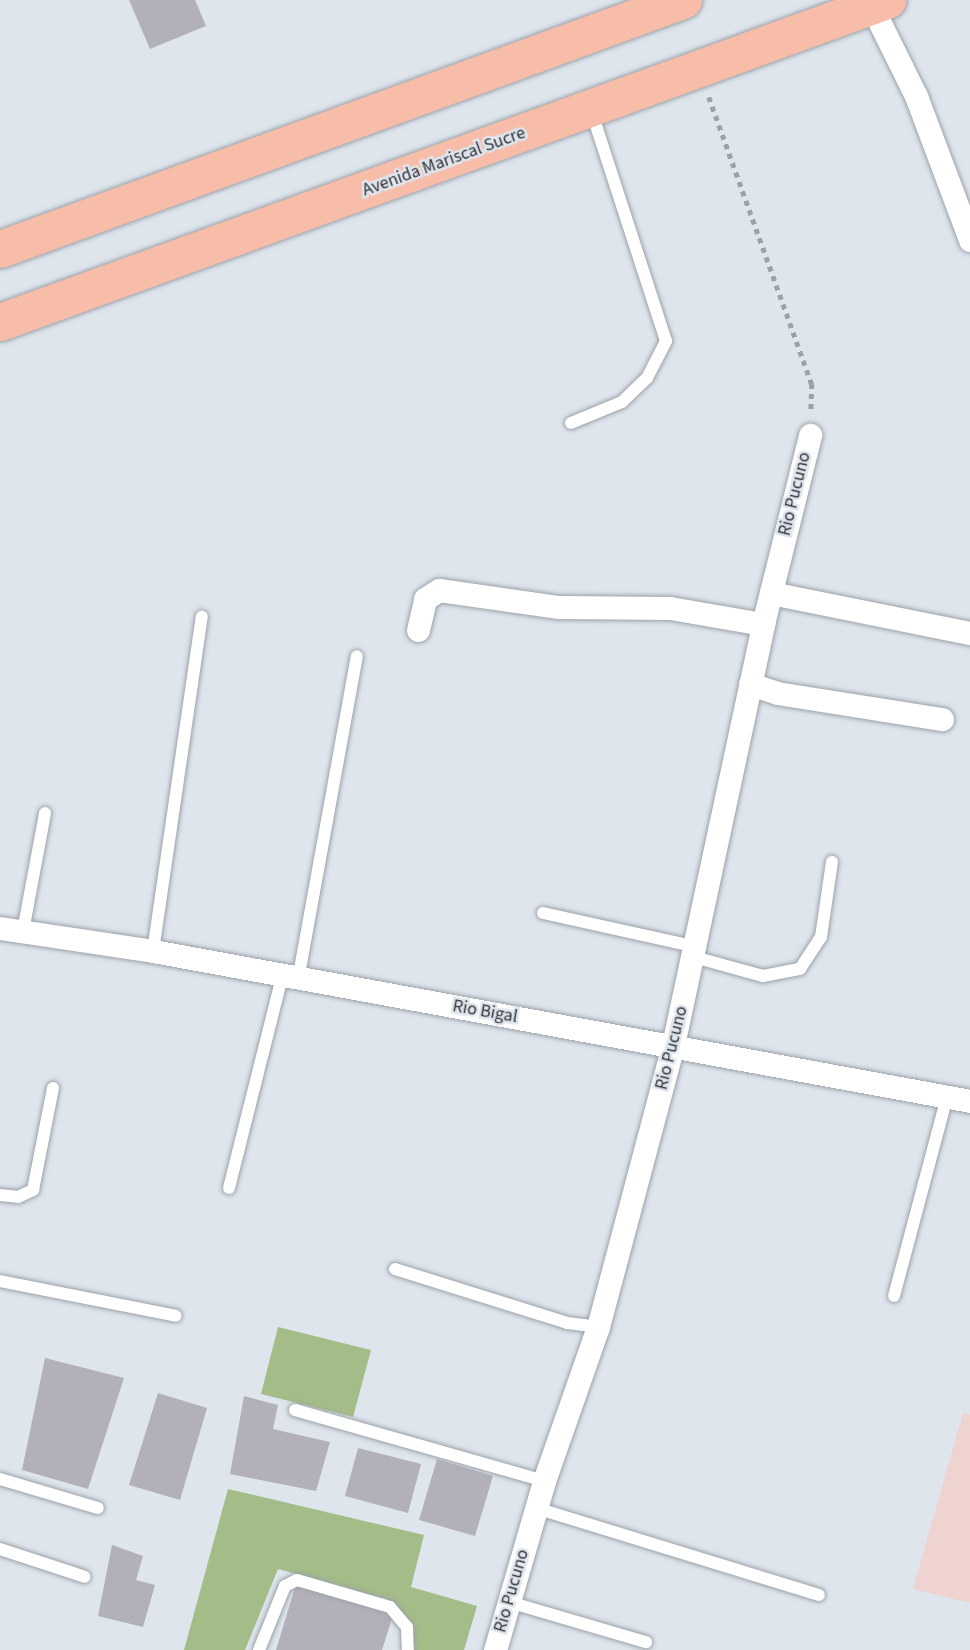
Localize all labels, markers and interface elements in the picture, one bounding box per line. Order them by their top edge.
street label: Avenida Mariscal Sucre [359,122,529,202]
street label: Rio Pucuno [774,450,816,538]
street label: Rio Bigal [451,996,519,1028]
street label: Rio Pucuno [651,1004,693,1092]
street label: Rio Pucuno [490,1547,534,1635]

